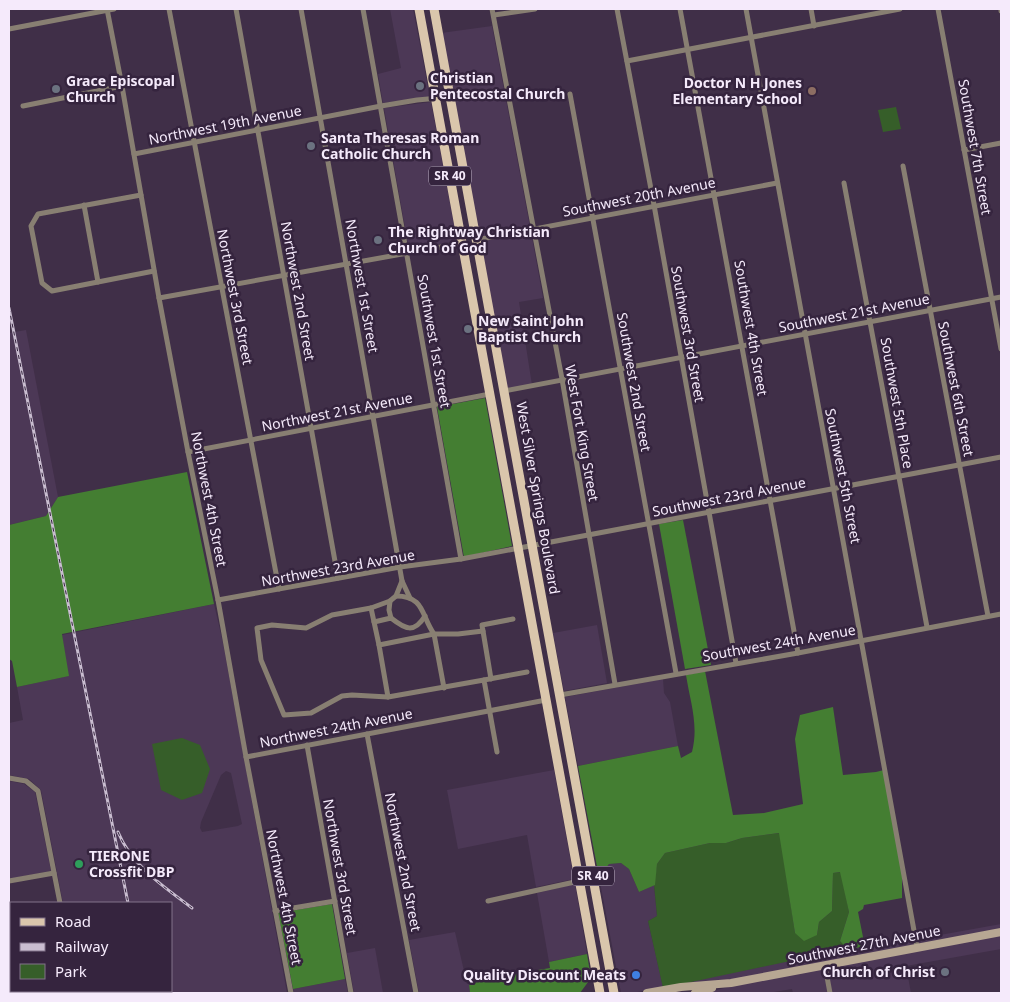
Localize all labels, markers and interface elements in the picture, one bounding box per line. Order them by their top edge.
place label: Christian Pentecostal Church [430,68,565,103]
place label: Grace Episcopal Church [66,71,175,106]
place label: Doctor N H Jones Elementary School [672,73,802,108]
street label: Southwest 7th Street [954,78,997,216]
marker: Christian Pentecostal Church [414,80,426,92]
marker: Grace Episcopal Church [50,83,62,95]
marker: Doctor N H Jones Elementary School [806,85,818,97]
street label: Northwest 19th Avenue [147,100,303,149]
place label: Santa Theresas Roman Catholic Church [321,128,479,163]
marker: Santa Theresas Roman Catholic Church [305,140,317,152]
road number: SR 40 [429,167,471,186]
street label: Southwest 20th Avenue [561,172,717,221]
street label: Northwest 1st Street [341,218,384,354]
street label: Northwest 2nd Street [277,220,320,362]
place label: The Rightway Christian Church of God [388,222,550,257]
street label: Northwest 3rd Street [213,227,258,366]
marker: The Rightway Christian Church of God [372,234,384,246]
street label: Southwest 4th Street [730,259,773,397]
street label: Southwest 3rd Street [667,264,710,403]
street label: Southwest 1st Street [413,273,456,409]
street label: Southwest 21st Avenue [777,289,931,336]
place label: New Saint John Baptist Church [478,311,584,346]
street label: Southwest 2nd Street [613,311,656,453]
street label: Southwest 6th Street [934,320,979,458]
marker: New Saint John Baptist Church [462,323,474,335]
street label: Southwest 5th Place [877,336,918,470]
street label: West Fort King Street [561,363,604,503]
street label: Northwest 21st Avenue [260,388,414,435]
street label: West Silver Springs Boulevard [512,400,565,596]
street label: Southwest 5th Street [821,407,866,545]
street label: Northwest 4th Street [187,430,232,568]
street label: Southwest 23rd Avenue [651,472,807,521]
street label: Northwest 23rd Avenue [260,545,416,590]
street label: Southwest 24th Avenue [701,620,857,665]
street label: Northwest 24th Avenue [258,703,414,752]
street label: Northwest 2nd Street [381,791,426,933]
street label: Northwest 3rd Street [319,797,362,936]
street label: Northwest 4th Street [262,828,307,966]
place label: TIERONE Crossfit DBP [89,846,175,881]
marker: TIERONE Crossfit DBP [73,858,85,870]
road number: SR 40 [572,866,614,886]
legend [10,902,172,992]
text: Road [55,911,91,931]
street label: Southwest 27th Avenue [786,920,942,969]
text: Railway [55,936,109,956]
text: Park [55,961,87,981]
place label: Church of Christ [822,962,935,981]
place label: Quality Discount Meats [463,965,626,984]
marker: Church of Christ [939,966,951,978]
marker: Quality Discount Meats [630,969,642,981]

